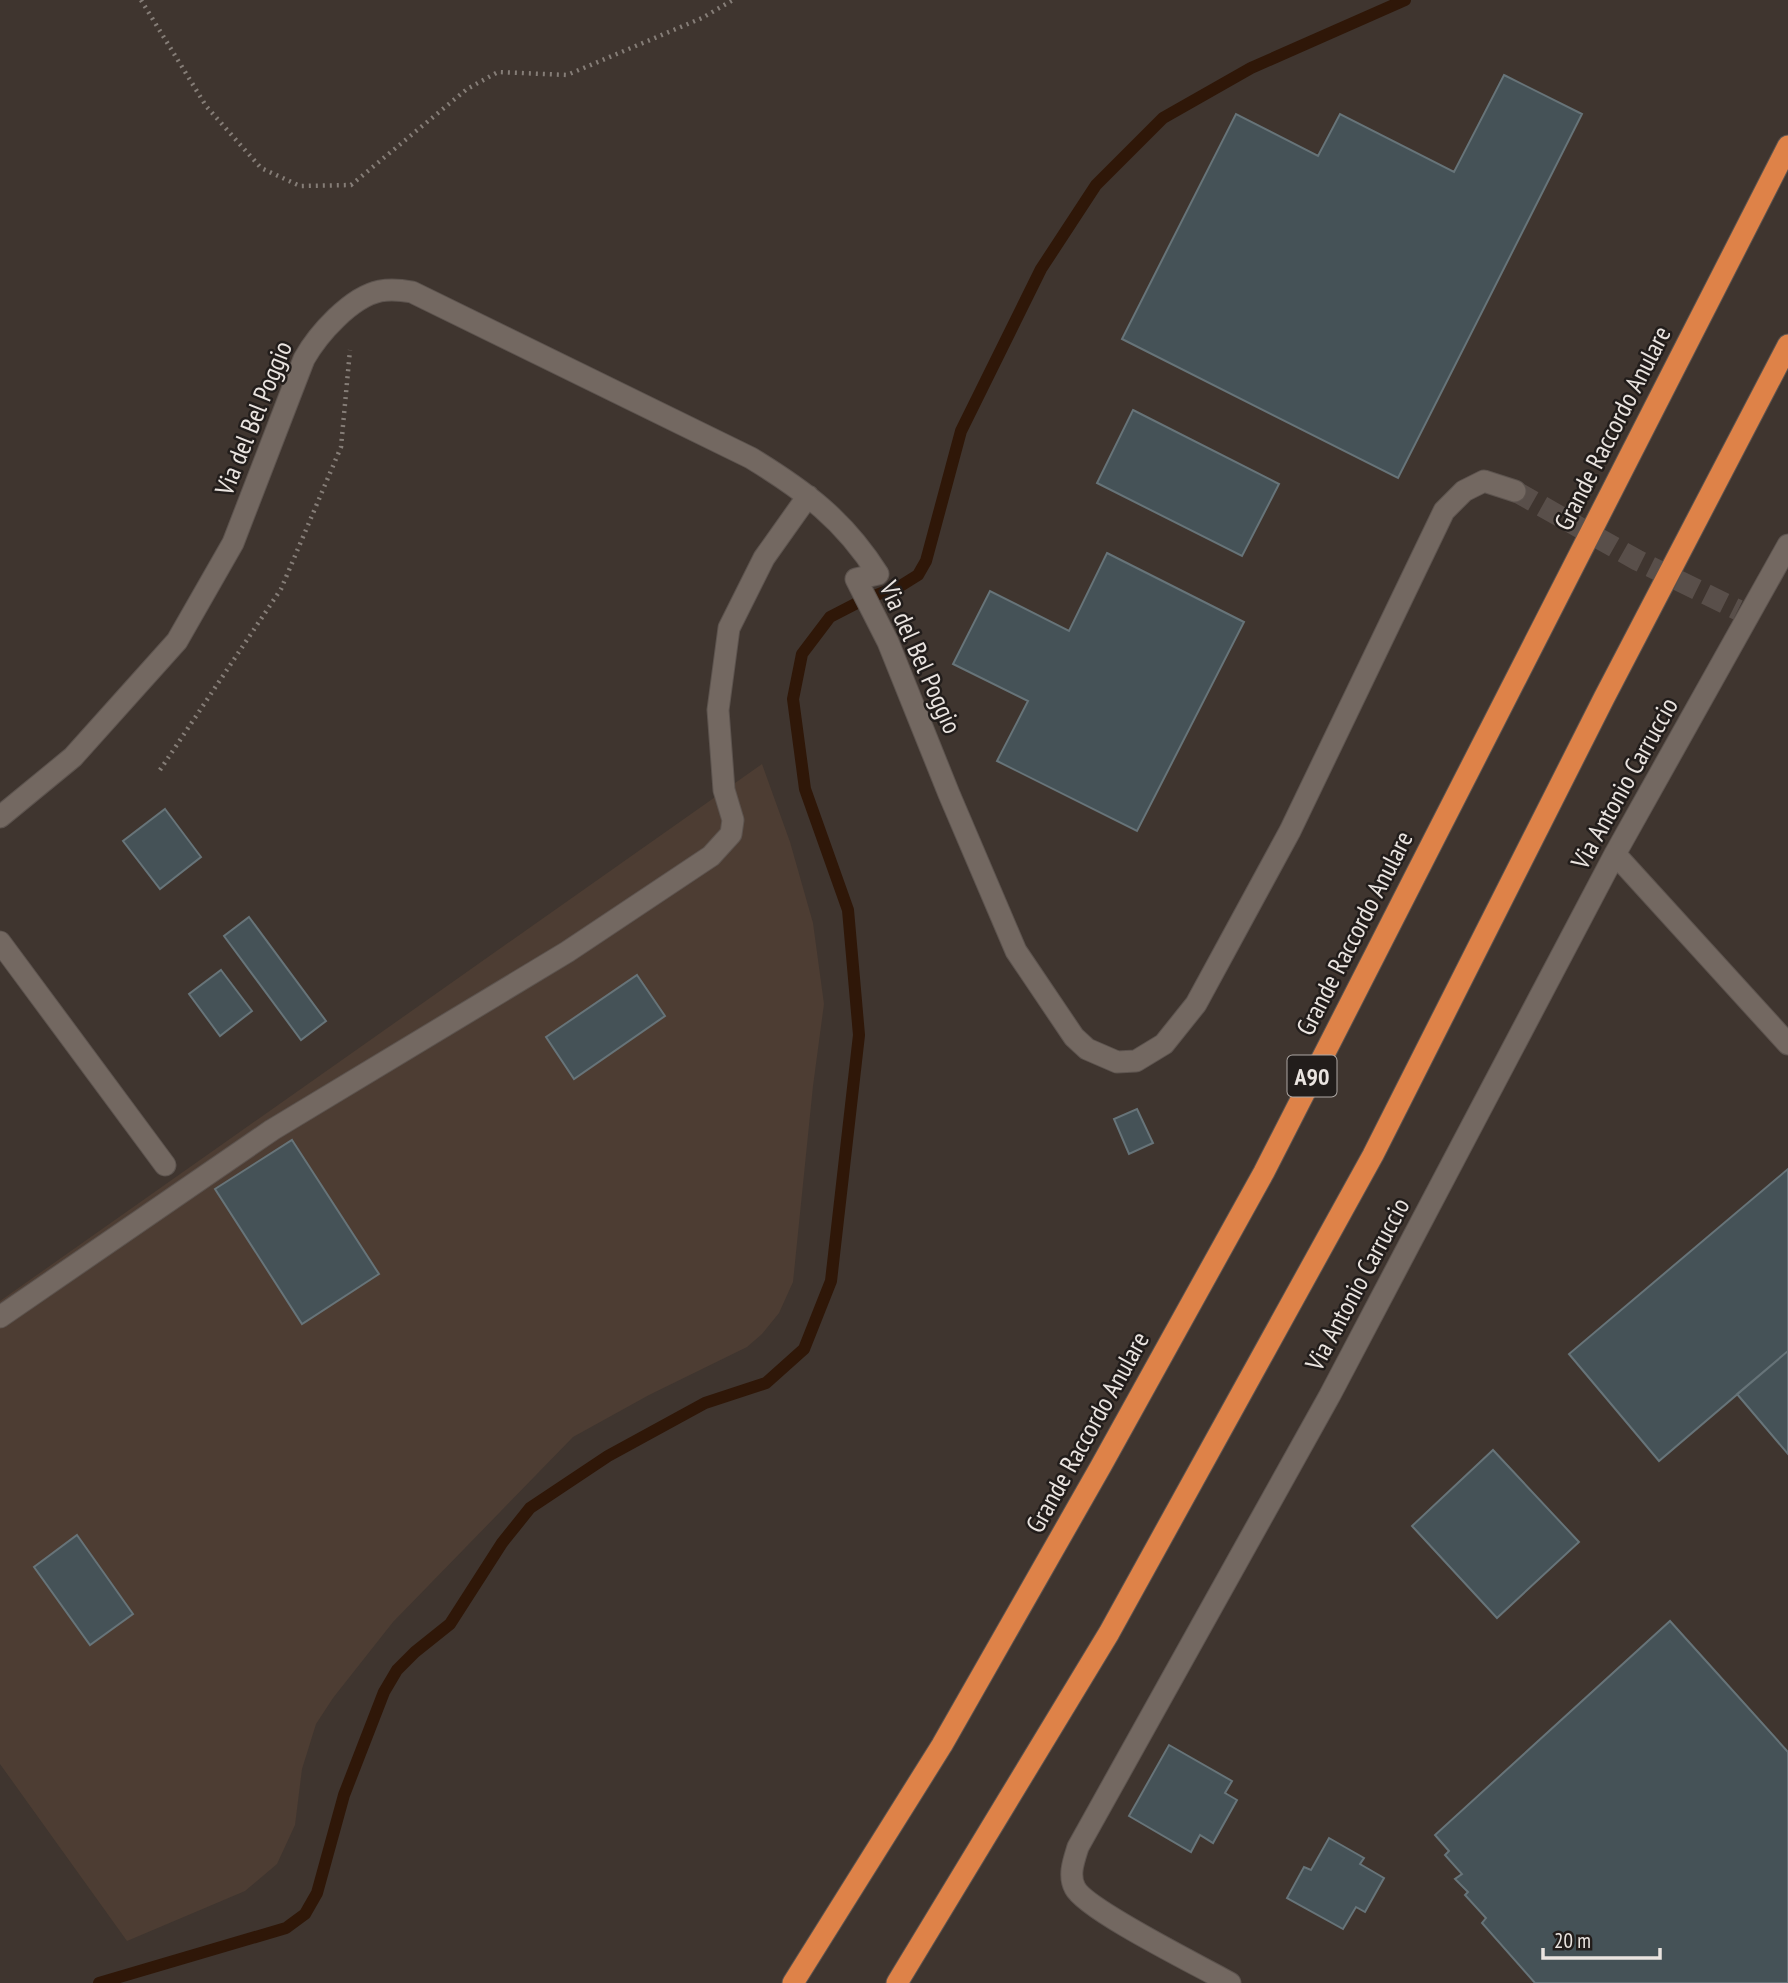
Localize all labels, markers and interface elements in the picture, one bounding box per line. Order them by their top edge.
street label: Grande Raccordo Anulare [1546,320,1678,536]
street label: Via del Bel Poggio [207,336,299,501]
street label: Via del Bel Poggio [872,575,969,738]
street label: Via Antonio Carruccio [1563,691,1685,875]
street label: Grande Raccordo Anulare [1288,825,1420,1041]
road number: A90 [1288,1056,1336,1096]
street label: Via Antonio Carruccio [1297,1192,1416,1377]
street label: Grande Raccordo Anulare [1018,1326,1156,1538]
scale bar [1543,1916,1660,1960]
text: 20 m [1554,1927,1591,1954]

